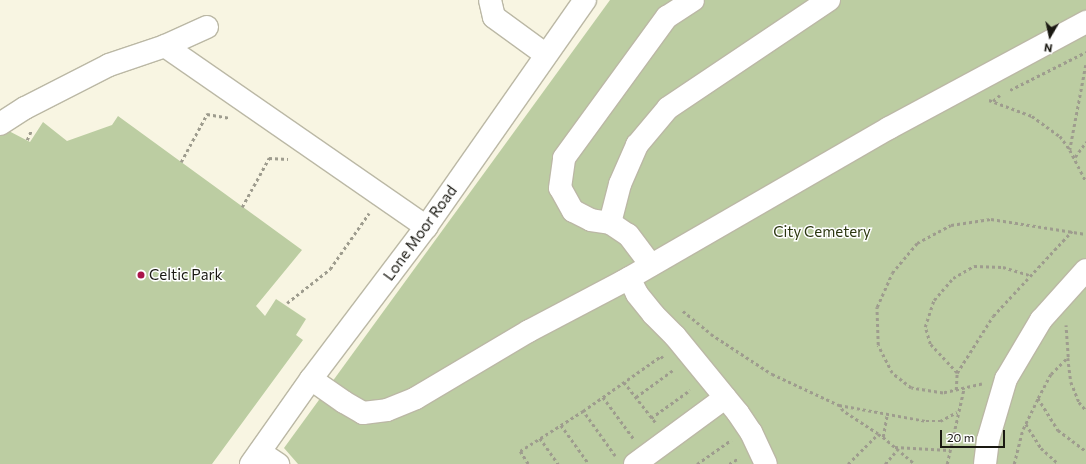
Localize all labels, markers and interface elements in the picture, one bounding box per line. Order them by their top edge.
north arrow [1030,16,1070,56]
text: N [1043,41,1053,55]
street label: Lone Moor Road [379,182,461,284]
park label: City Cemetery [773,223,871,241]
place label: Celtic Park [149,266,223,284]
marker: Celtic Park [136,270,146,280]
scale bar [942,422,1007,448]
text: 20 m [947,430,974,444]

